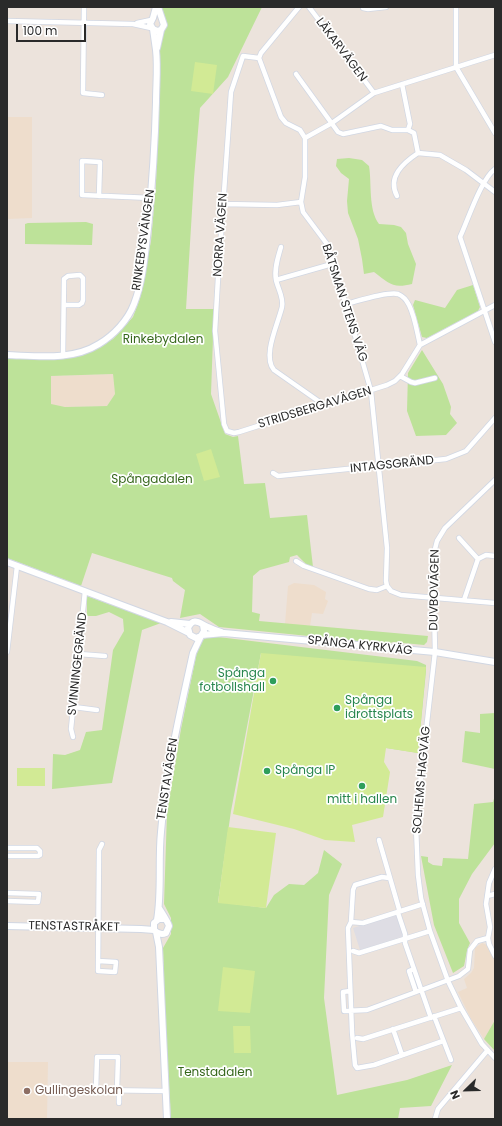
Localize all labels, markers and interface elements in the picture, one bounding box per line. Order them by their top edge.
street label: LÄKARVÄGEN [312,15,370,85]
scale bar [18,16,88,42]
text: 100 m [23,22,57,39]
street label: RINKEBYSVÄNGEN [130,188,158,292]
street label: NORRA VÄGEN [211,193,231,277]
street label: BÅTSMAN STENS VÄG [318,242,370,364]
park label: Rinkebydalen [123,333,203,347]
street label: STRIDSBERGAVÄGEN [257,384,373,432]
street label: INTAGSGRÄND [349,453,435,477]
park label: Spångadalen [111,473,193,487]
street label: DUVBOVÄGEN [427,549,443,631]
street label: SVINNINGEGRÄND [65,612,91,716]
street label: SPÅNGA KYRKVÄG [307,633,413,659]
place label: Spånga fotbollshall [199,667,265,695]
marker: Spånga fotbollshall [268,676,278,686]
place label: Spånga idrottsplats [345,694,413,722]
marker: Spånga idrottsplats [332,703,342,713]
street label: SOLHEMS HAGVÄG [410,726,434,834]
street label: TENSTAVÄGEN [154,737,182,821]
place label: Spånga IP [275,764,335,778]
marker: Spånga IP [262,766,272,776]
marker: mitt i hallen [357,781,367,791]
place label: mitt i hallen [327,793,397,807]
street label: TENSTASTRÅKET [28,919,120,935]
park label: Tenstadalen [178,1066,252,1080]
north arrow [446,1070,486,1110]
place label: Gullingeskolan [35,1084,123,1098]
marker: Gullingeskolan [22,1086,32,1096]
text: N [446,1088,464,1102]

